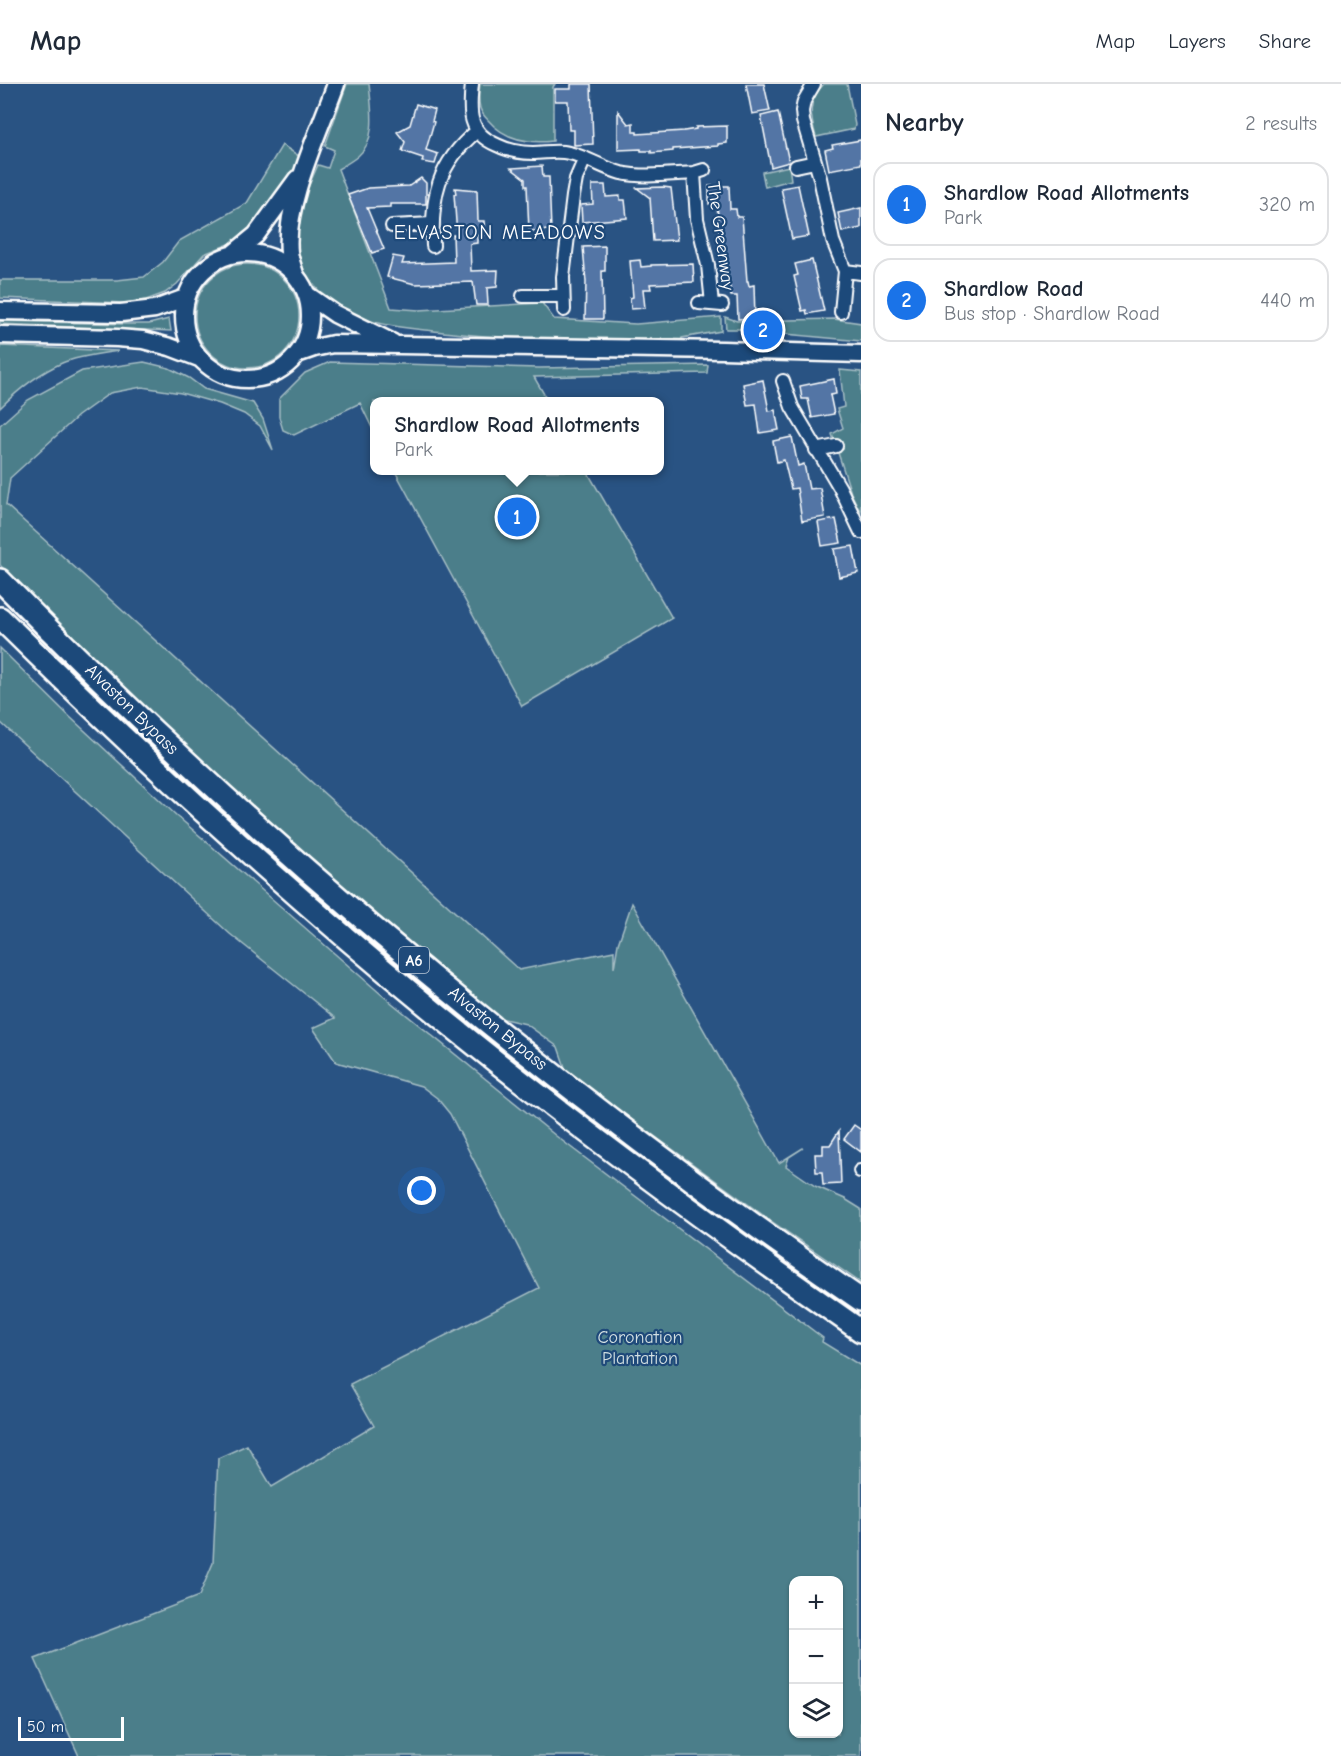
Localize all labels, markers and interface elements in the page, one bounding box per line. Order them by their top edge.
text: Map [30,25,81,57]
text: Map [1096,29,1135,53]
text: Layers [1168,29,1226,53]
text: Share [1259,29,1311,53]
text: Nearby [885,108,964,138]
text: 2 results [1245,112,1317,135]
street label: The Greenway [702,180,739,293]
text: Shardlow Road Allotments [944,180,1189,206]
text: 1 [903,193,910,216]
text: 320 m [1259,193,1315,216]
text: Park [944,206,982,229]
district label: ELVASTON MEADOWS [394,221,606,244]
text: Shardlow Road [944,276,1083,302]
text: 2 [902,289,911,312]
text: 440 m [1260,289,1315,312]
text: Bus stop · Shardlow Road [944,302,1160,325]
pin: 2 [744,308,783,352]
popup [370,397,664,475]
text: Shardlow Road Allotments [394,412,640,438]
text: Park [394,438,433,461]
pin: 1 [498,494,536,540]
street label: Alvaston Bypass [81,660,183,759]
road number: A6 [399,947,429,973]
street label: Alvaston Bypass [444,982,551,1075]
your location [407,1176,436,1205]
park label: Coronation Plantation [598,1327,682,1369]
map controls [789,1576,843,1738]
button: + [789,1576,843,1630]
button: − [789,1630,843,1684]
button: layers [789,1684,843,1738]
scale bar [18,1714,124,1742]
text: 50 m [27,1718,64,1736]

